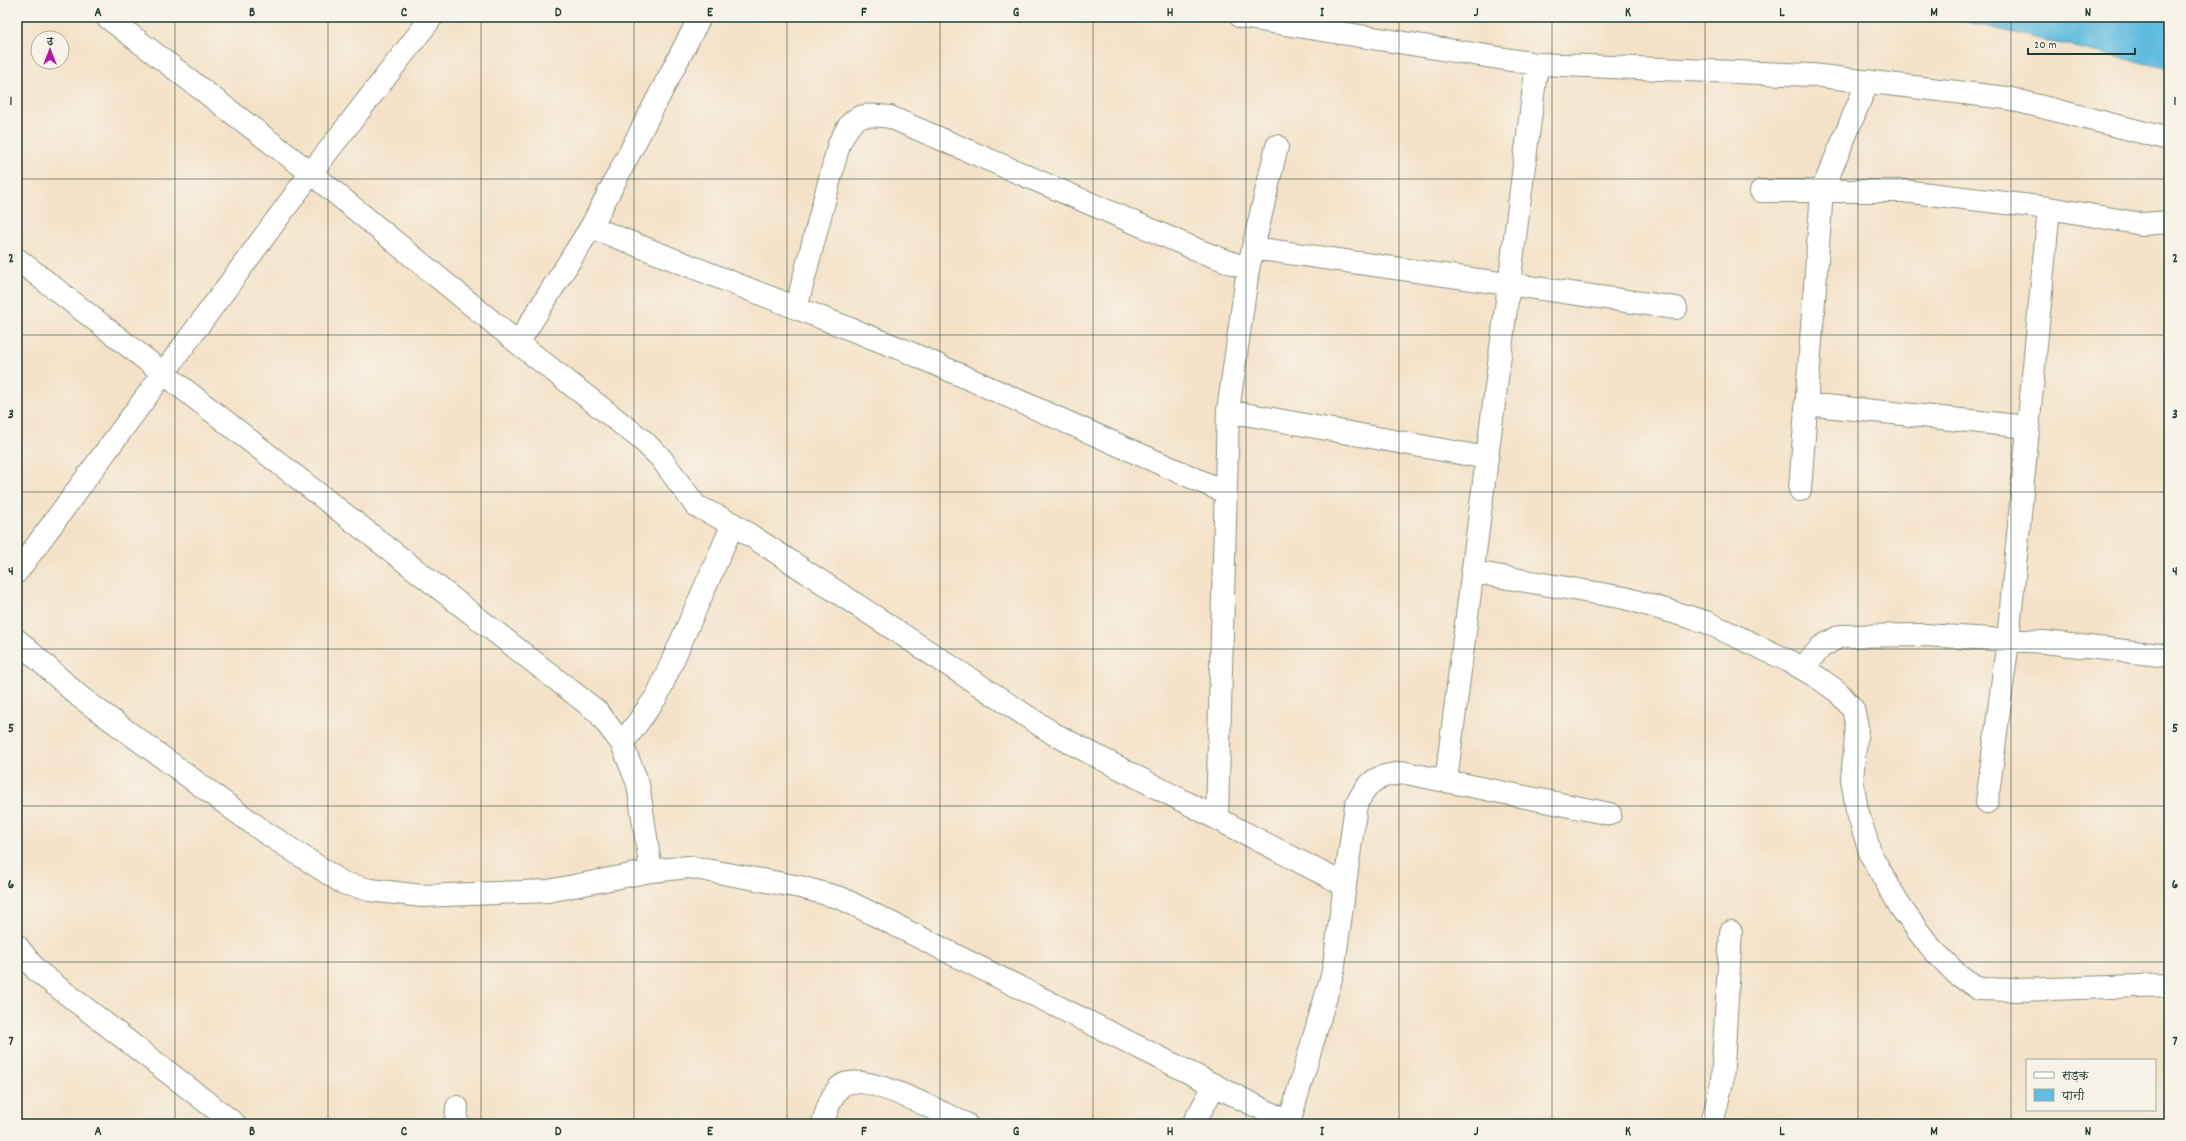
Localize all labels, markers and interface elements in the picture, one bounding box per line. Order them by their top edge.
text: A [94,4,102,23]
text: B [249,4,255,23]
text: C [401,4,408,23]
text: D [555,4,562,23]
text: E [707,4,714,23]
text: F [861,4,867,23]
text: G [1013,4,1020,23]
text: H [1167,4,1174,23]
text: I [1320,4,1325,23]
text: J [1474,4,1479,23]
text: K [1625,4,1631,23]
text: L [1779,4,1785,23]
text: M [1930,4,1938,23]
text: N [2085,4,2091,23]
north arrow [30,30,70,70]
scale bar [2028,30,2135,56]
text: उ [46,34,54,50]
text: 20 m [2034,37,2057,54]
text: 1 [10,93,13,112]
text: 1 [2174,93,2177,112]
text: 2 [8,250,14,269]
text: 2 [2172,250,2178,269]
text: 3 [8,406,14,425]
text: 3 [2172,406,2178,425]
text: 4 [8,563,14,582]
text: 4 [2172,563,2178,582]
text: 5 [8,720,14,739]
text: 5 [2172,720,2178,739]
text: 6 [8,876,15,895]
text: 6 [2172,876,2179,895]
text: 7 [9,1033,14,1052]
text: 7 [2173,1033,2178,1052]
legend [2026,1059,2156,1111]
text: सड़क [2061,1068,2090,1085]
text: पानी [2061,1088,2085,1105]
text: A [94,1123,102,1141]
text: B [249,1123,255,1141]
text: C [401,1123,408,1141]
text: D [555,1123,562,1141]
text: E [707,1123,714,1141]
text: F [861,1123,867,1141]
text: G [1013,1123,1020,1141]
text: H [1167,1123,1174,1141]
text: I [1320,1123,1325,1141]
text: J [1474,1123,1479,1141]
text: K [1625,1123,1631,1141]
text: L [1779,1123,1785,1141]
text: M [1930,1123,1938,1141]
text: N [2085,1123,2091,1141]

